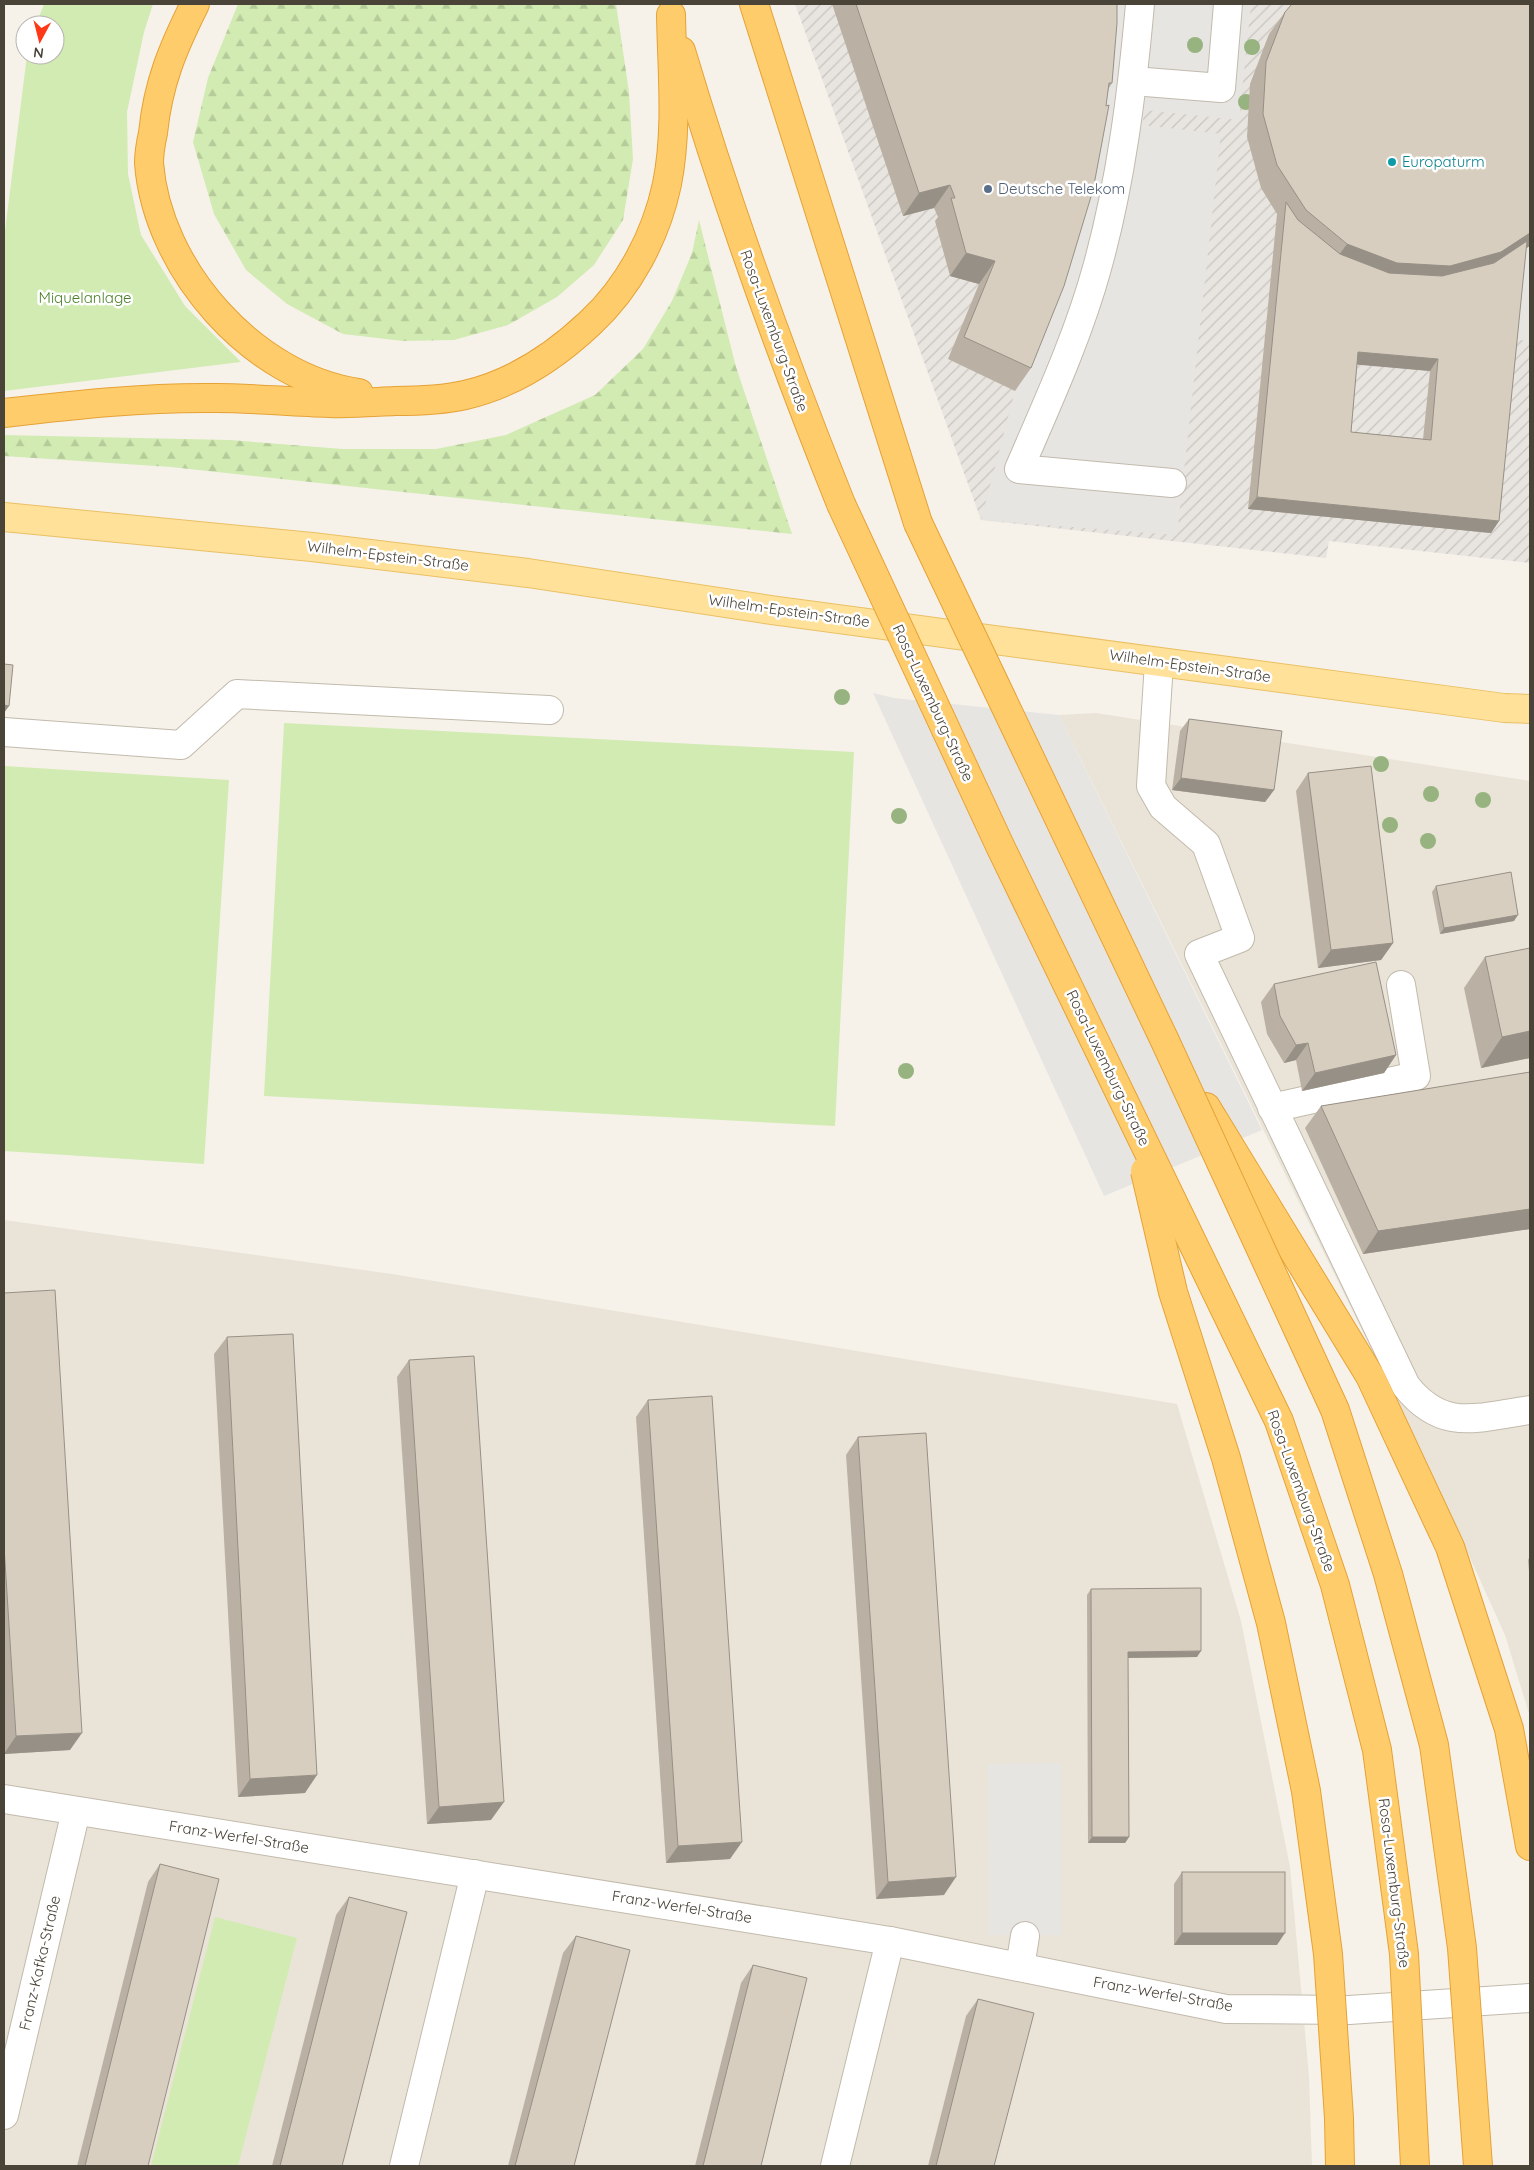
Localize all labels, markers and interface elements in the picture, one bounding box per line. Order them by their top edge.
north arrow [15,15,65,65]
text: N [32,43,45,62]
place label: Europaturm [1402,152,1485,171]
marker: Europaturm [1386,156,1398,168]
place label: Deutsche Telekom [998,179,1125,198]
marker: Deutsche Telekom [982,183,994,195]
street label: Rosa-Luxemburg-Straße [736,247,813,414]
park label: Miquelanlage [38,288,132,307]
street label: Wilhelm-Epstein-Straße [306,536,470,575]
street label: Wilhelm-Epstein-Straße [707,590,871,631]
street label: Rosa-Luxemburg-Straße [889,621,978,784]
street label: Wilhelm-Epstein-Straße [1108,645,1272,686]
street label: Rosa-Luxemburg-Straße [1062,987,1154,1149]
street label: Rosa-Luxemburg-Straße [1263,1407,1340,1574]
street label: Rosa-Luxemburg-Straße [1375,1797,1414,1969]
street label: Franz-Werfel-Straße [168,1816,311,1857]
street label: Franz-Werfel-Straße [611,1886,754,1927]
street label: Franz-Kafka-Straße [15,1894,64,2032]
street label: Franz-Werfel-Straße [1092,1972,1234,2015]

